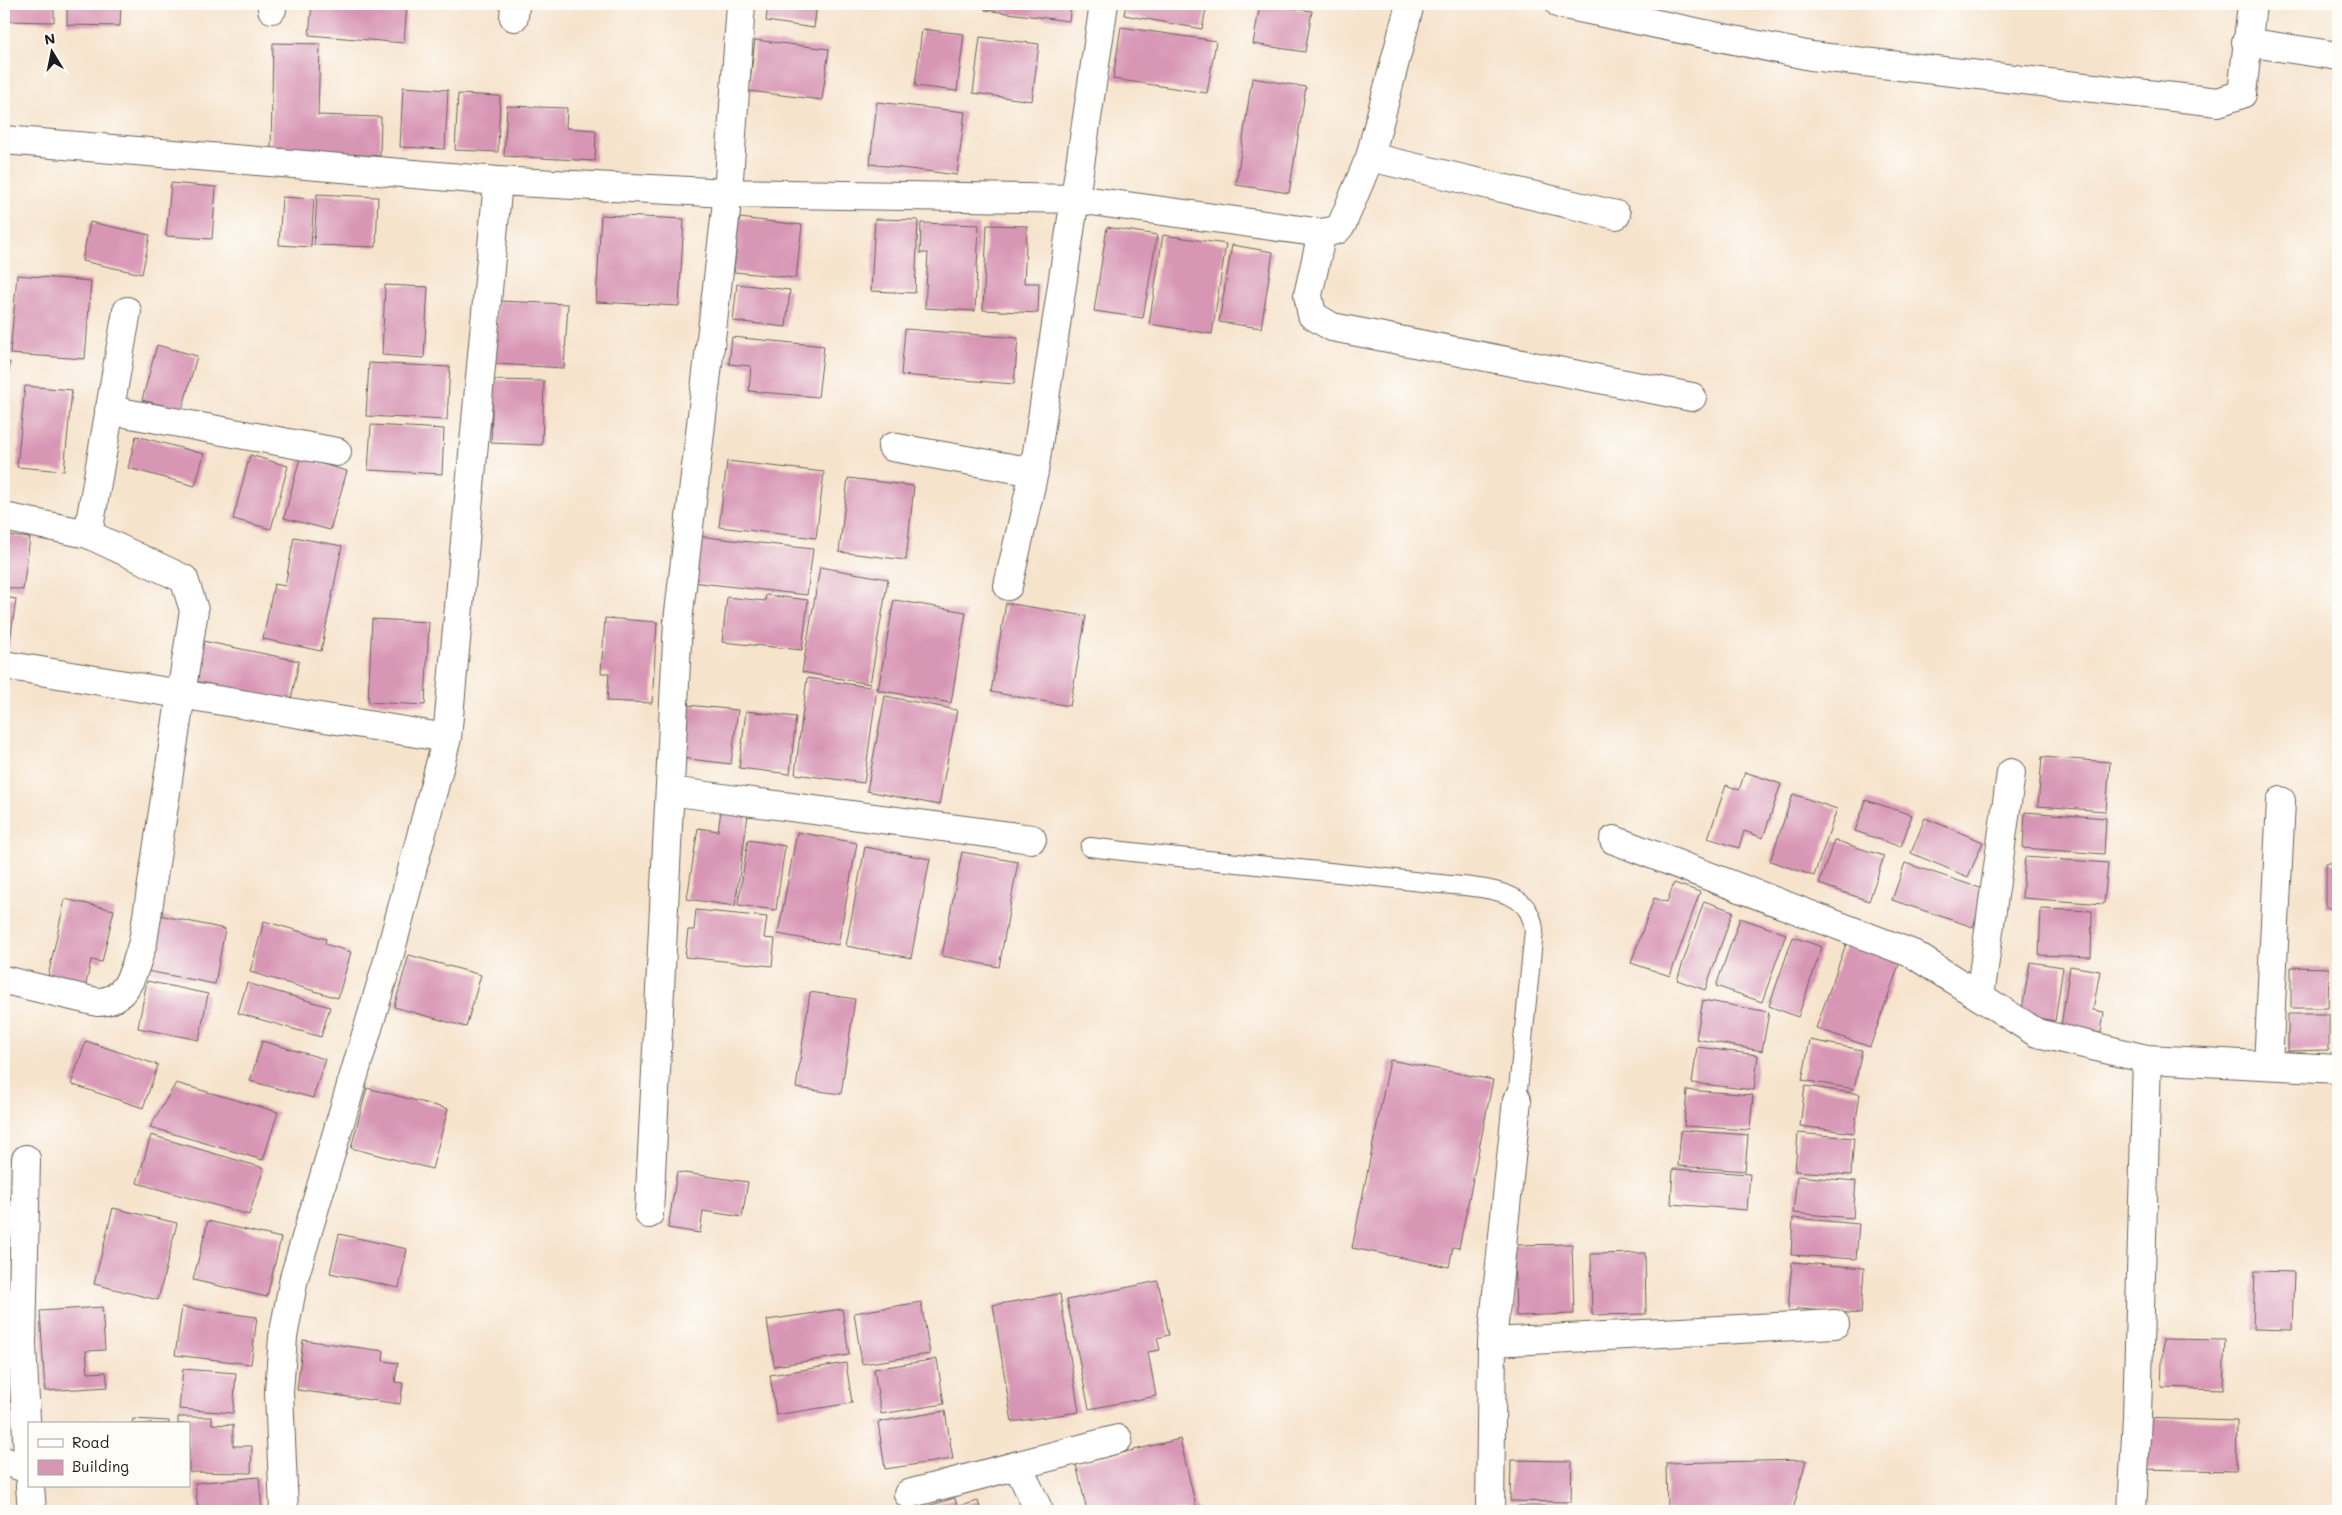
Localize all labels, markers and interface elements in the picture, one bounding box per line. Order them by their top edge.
north arrow [28,28,78,78]
text: N [43,28,57,49]
legend [28,1422,190,1488]
text: Road [72,1432,109,1452]
text: Building [72,1456,129,1476]

